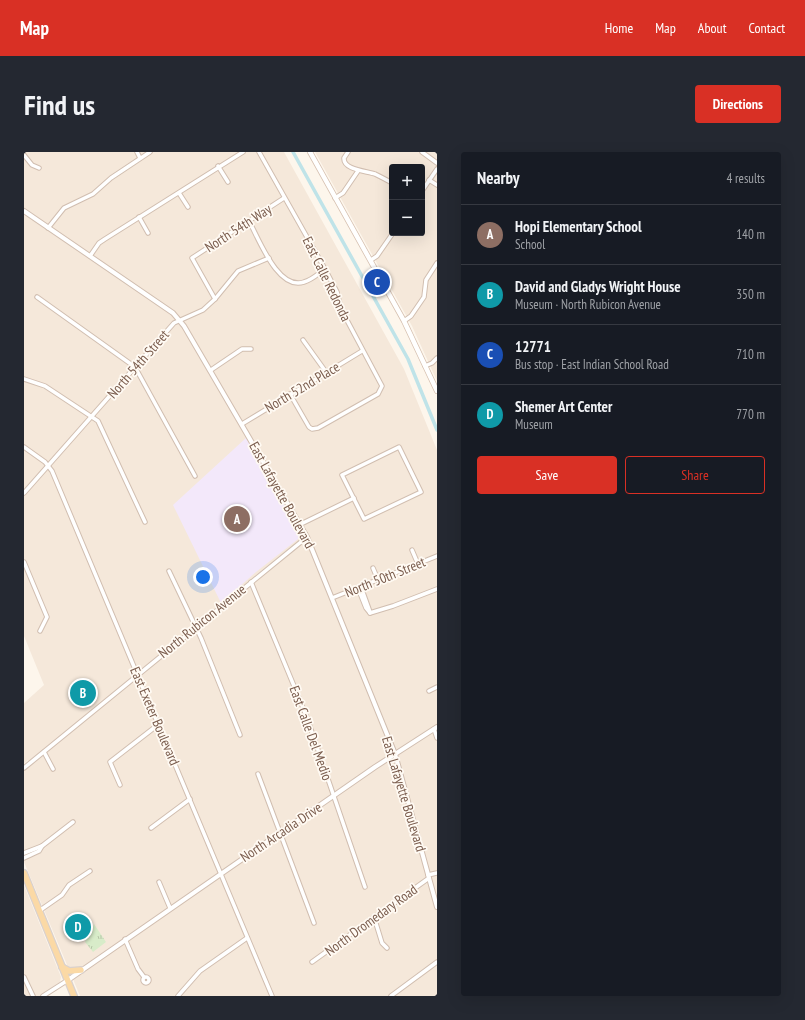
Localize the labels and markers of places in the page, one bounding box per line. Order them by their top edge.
pin: C [364,267,390,297]
pin: A [224,504,250,534]
pin: B [70,678,96,708]
pin: D [65,912,91,942]

